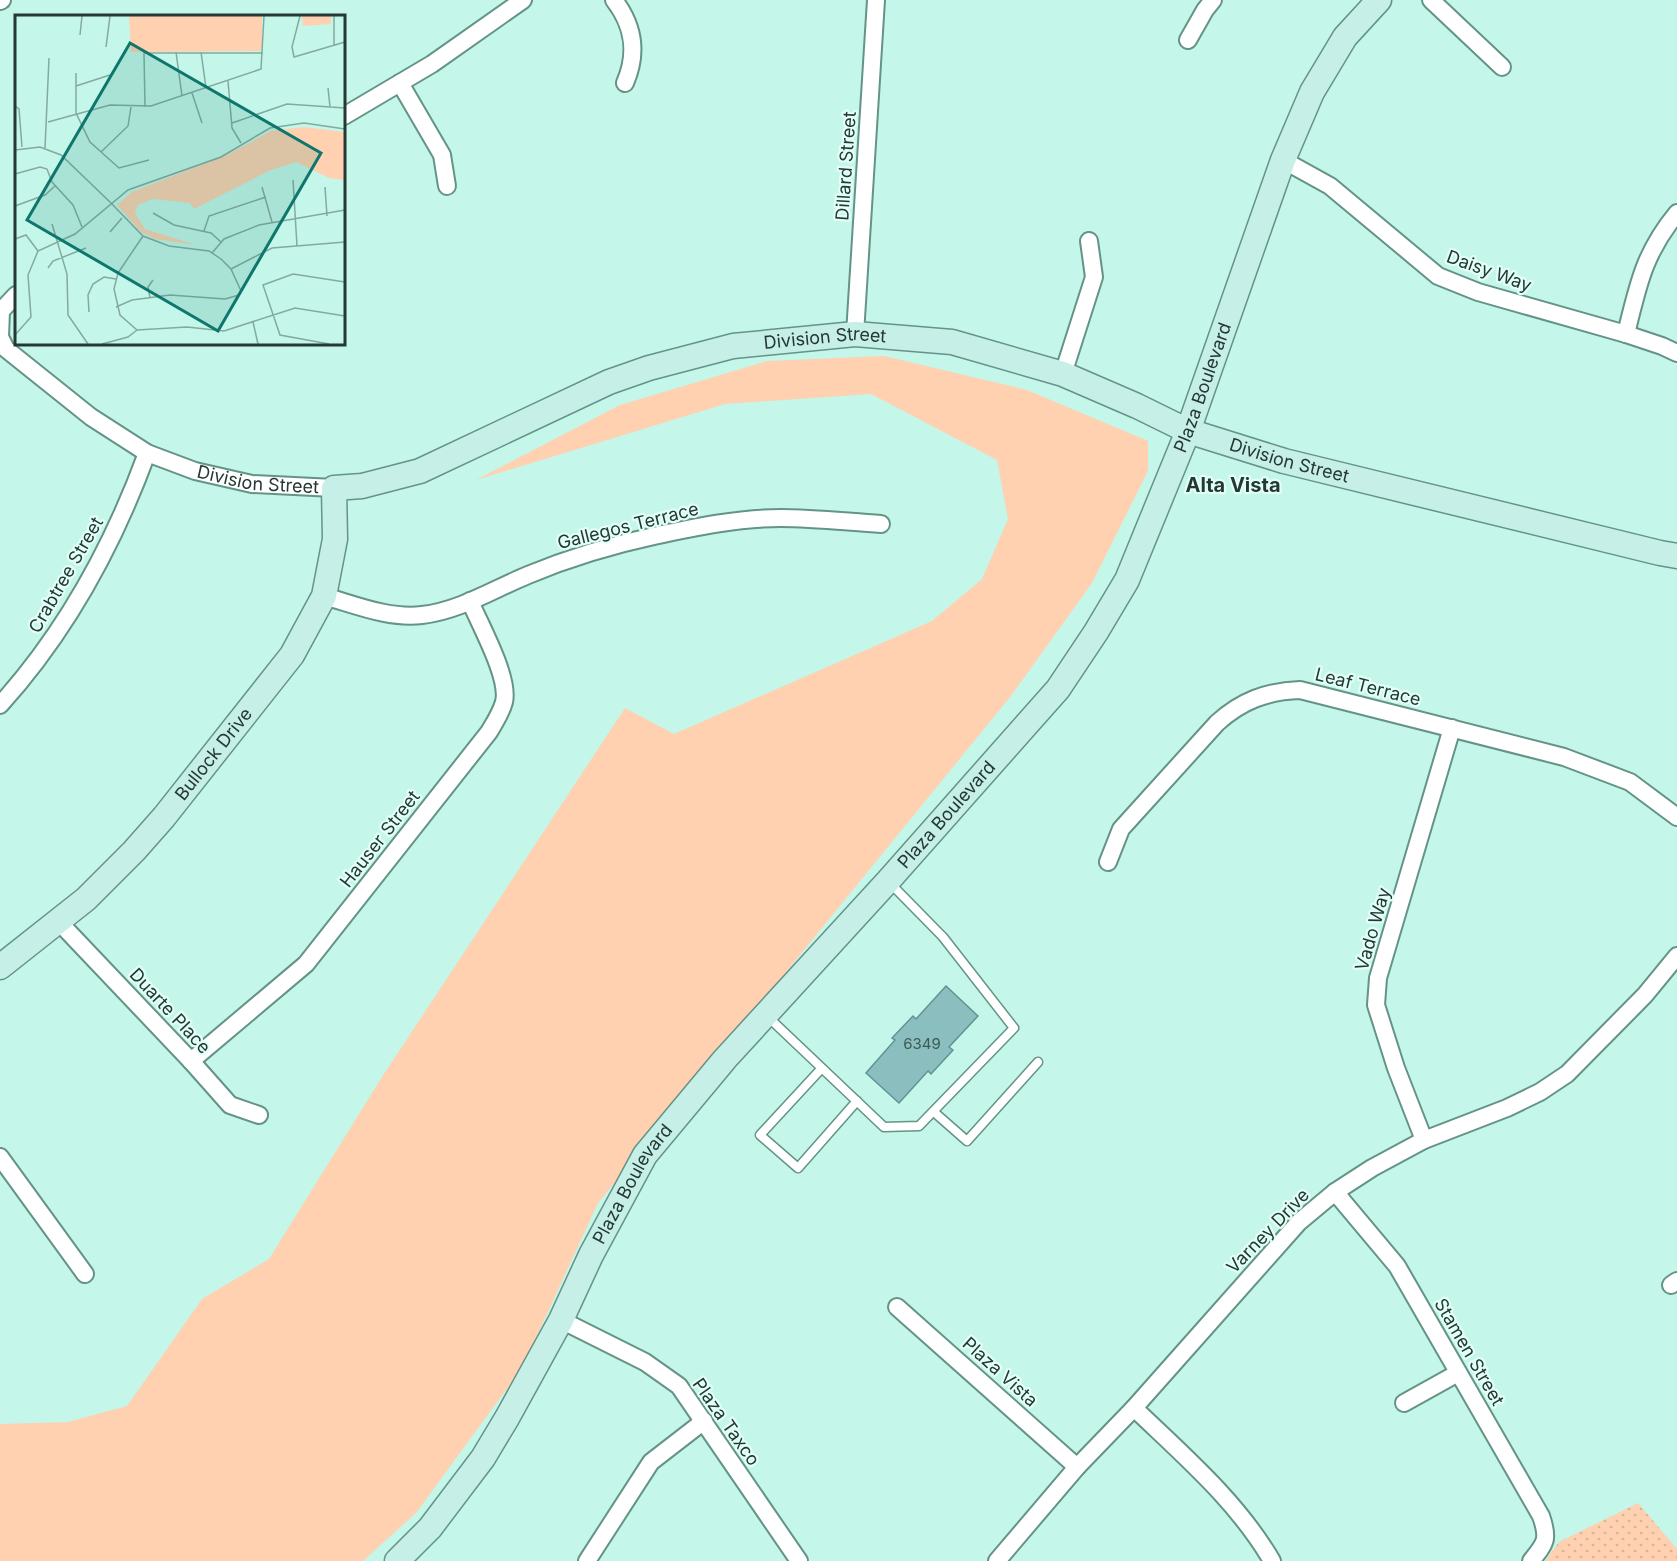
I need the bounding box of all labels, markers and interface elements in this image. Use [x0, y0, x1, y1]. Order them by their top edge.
inset map [15, 15, 345, 345]
street label: Dillard Street [831, 110, 860, 221]
street label: Daisy Way [1444, 245, 1535, 296]
street label: Plaza Boulevard [1169, 320, 1235, 455]
street label: Division Street [763, 323, 887, 353]
street label: Division Street [1227, 434, 1351, 487]
street label: Division Street [195, 461, 320, 497]
district label: Alta Vista [1186, 473, 1281, 497]
street label: Gallegos Terrace [555, 498, 701, 553]
street label: Crabtree Street [24, 513, 107, 636]
street label: Leaf Terrace [1313, 663, 1423, 710]
street label: Bullock Drive [170, 703, 256, 804]
street label: Plaza Boulevard [893, 756, 999, 873]
street label: Hauser Street [335, 786, 424, 891]
street label: Vado Way [1351, 885, 1394, 973]
street label: Duarte Place [126, 964, 215, 1058]
house number: 6349 [903, 1034, 941, 1053]
street label: Plaza Boulevard [588, 1120, 676, 1247]
street label: Varney Drive [1222, 1184, 1313, 1277]
street label: Stamen Street [1430, 1294, 1509, 1409]
street label: Plaza Vista [959, 1333, 1042, 1411]
street label: Plaza Taxco [689, 1374, 764, 1470]

